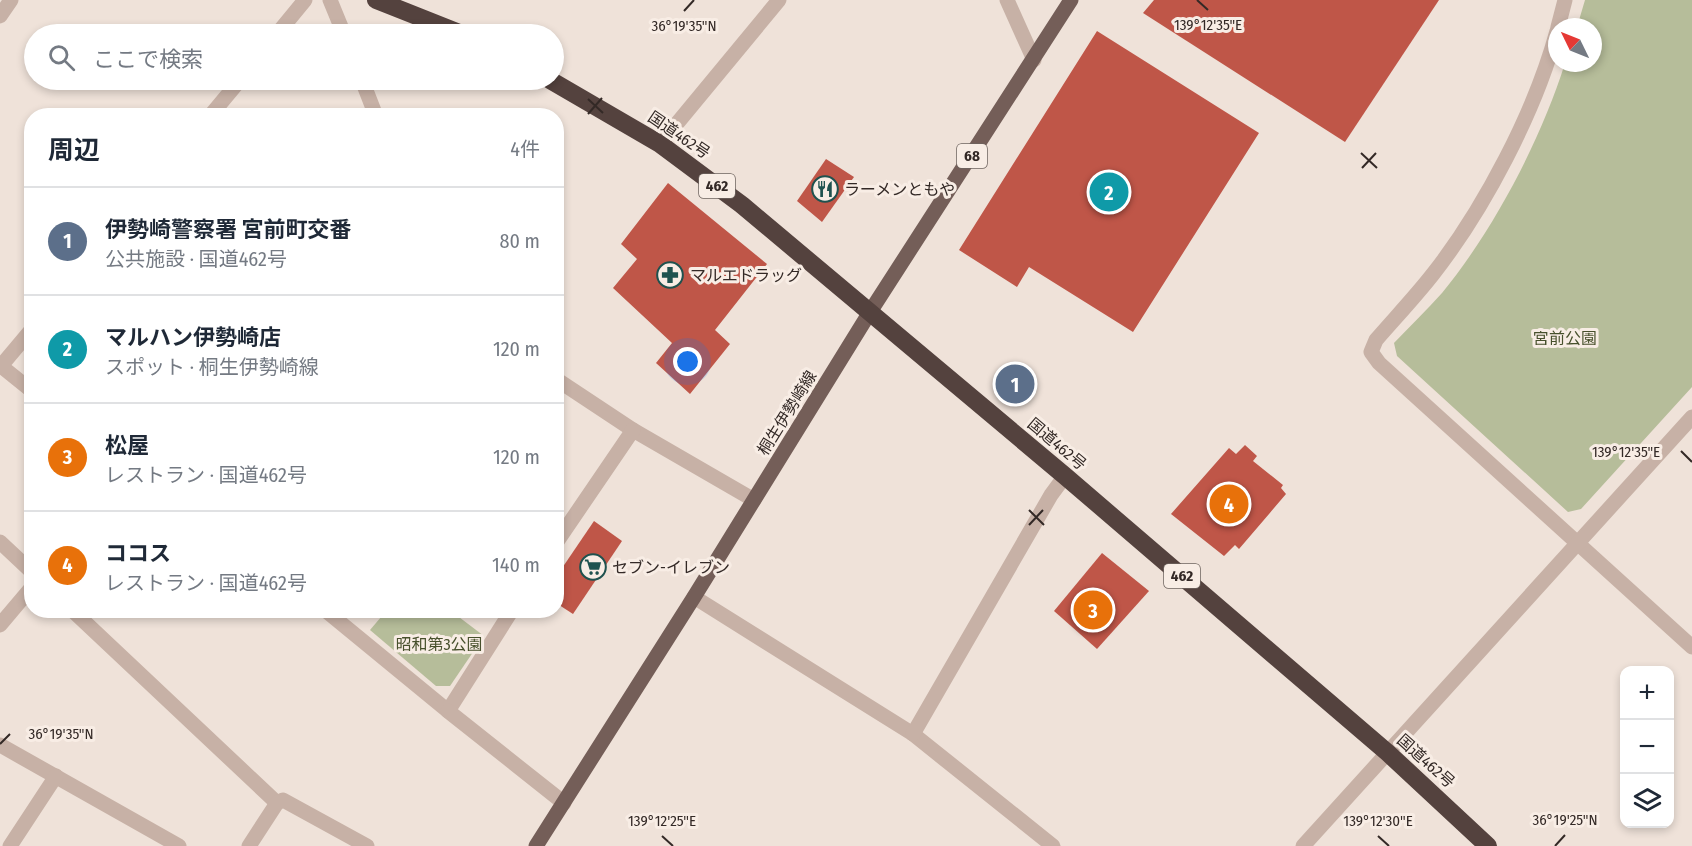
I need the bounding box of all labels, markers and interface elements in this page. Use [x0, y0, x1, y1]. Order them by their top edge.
text: 139°12'35"E [1174, 16, 1242, 34]
text: 36°19'35"N [651, 17, 717, 35]
north arrow [1548, 18, 1602, 72]
search box [24, 24, 564, 90]
icon: search [45, 41, 78, 74]
text: ここで検索 [93, 46, 203, 73]
street label: 国道462号 [644, 107, 714, 163]
text: 周辺 [48, 135, 100, 166]
text: 4件 [510, 137, 540, 161]
road number: 68 [957, 144, 987, 168]
pin: 2 [1090, 170, 1128, 214]
road number: 462 [699, 174, 735, 198]
restaurant icon: ラーメンともや [810, 174, 840, 204]
place label: ラーメンともや [844, 180, 955, 199]
text: 伊勢崎警察署 宮前町交番 [105, 216, 352, 243]
text: 1 [63, 229, 72, 253]
text: 80 m [500, 229, 540, 253]
text: 公共施設 · 国道462号 [105, 247, 287, 271]
pharmacy icon: マルエドラッグ [655, 260, 685, 290]
place label: マルエドラッグ [690, 266, 802, 285]
text: マルハン伊勢崎店 [105, 324, 281, 351]
park label: 宮前公園 [1533, 329, 1597, 348]
text: 2 [63, 337, 72, 361]
text: 120 m [493, 337, 540, 361]
your location [673, 347, 702, 376]
text: スポット · 桐生伊勢崎線 [105, 355, 319, 379]
pin: 1 [996, 362, 1034, 406]
street label: 桐生伊勢崎線 [754, 367, 820, 459]
street label: 国道462号 [1024, 414, 1090, 474]
text: 松屋 [105, 432, 149, 459]
text: 139°12'35"E [1592, 443, 1660, 461]
text: 3 [63, 445, 72, 469]
text: 120 m [493, 445, 540, 469]
text: レストラン · 国道462号 [105, 463, 307, 487]
pin: 4 [1210, 482, 1248, 526]
text: ココス [105, 540, 171, 567]
supermarket icon: セブン-イレブン [578, 552, 608, 582]
text: 4 [62, 553, 73, 577]
text: 140 m [492, 553, 540, 577]
place label: セブン-イレブン [612, 558, 730, 577]
road number: 462 [1164, 564, 1200, 588]
text: レストラン · 国道462号 [105, 571, 307, 595]
pin: 3 [1074, 588, 1112, 632]
park label: 昭和第3公園 [395, 635, 483, 654]
map controls [1620, 666, 1674, 828]
button: + [1620, 666, 1674, 720]
button: − [1620, 720, 1674, 774]
text: 36°19'35"N [28, 725, 94, 743]
street label: 国道462号 [1393, 730, 1459, 792]
button: layers [1620, 774, 1674, 828]
text: 36°19'25"N [1532, 811, 1598, 829]
text: 139°12'25"E [628, 812, 696, 830]
text: 139°12'30"E [1343, 812, 1413, 830]

